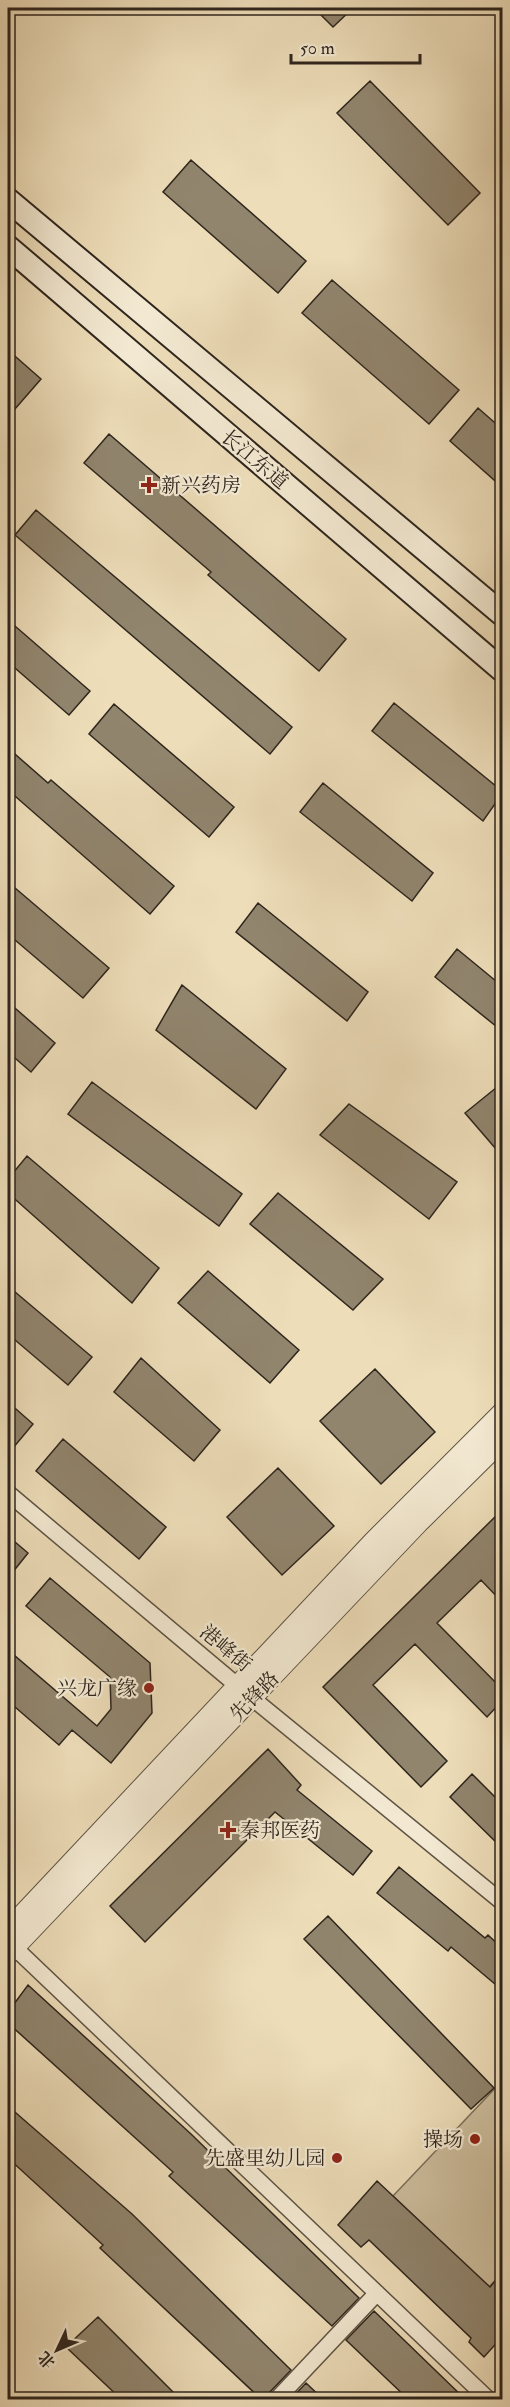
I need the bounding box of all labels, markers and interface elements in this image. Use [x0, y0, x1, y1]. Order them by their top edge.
scale bar [291, 27, 420, 65]
text: 50 m [300, 37, 335, 60]
street label: 长江东道 [216, 424, 293, 495]
place label: 新兴药房 [161, 473, 241, 498]
marker: 新兴药房 [142, 478, 156, 492]
street label: 港峰街 [195, 1620, 257, 1677]
street label: 先锋路 [225, 1666, 284, 1727]
place label: 兴龙广缘 [57, 1676, 137, 1701]
marker: 兴龙广缘 [142, 1681, 156, 1695]
place label: 秦邦医药 [240, 1818, 320, 1843]
marker: 秦邦医药 [221, 1823, 235, 1837]
place label: 操场 [423, 2127, 463, 2152]
marker: 操场 [468, 2132, 482, 2146]
place label: 先盛里幼儿园 [205, 2146, 325, 2171]
marker: 先盛里幼儿园 [330, 2151, 344, 2165]
north arrow [27, 2320, 87, 2380]
text: 北 [34, 2347, 60, 2372]

